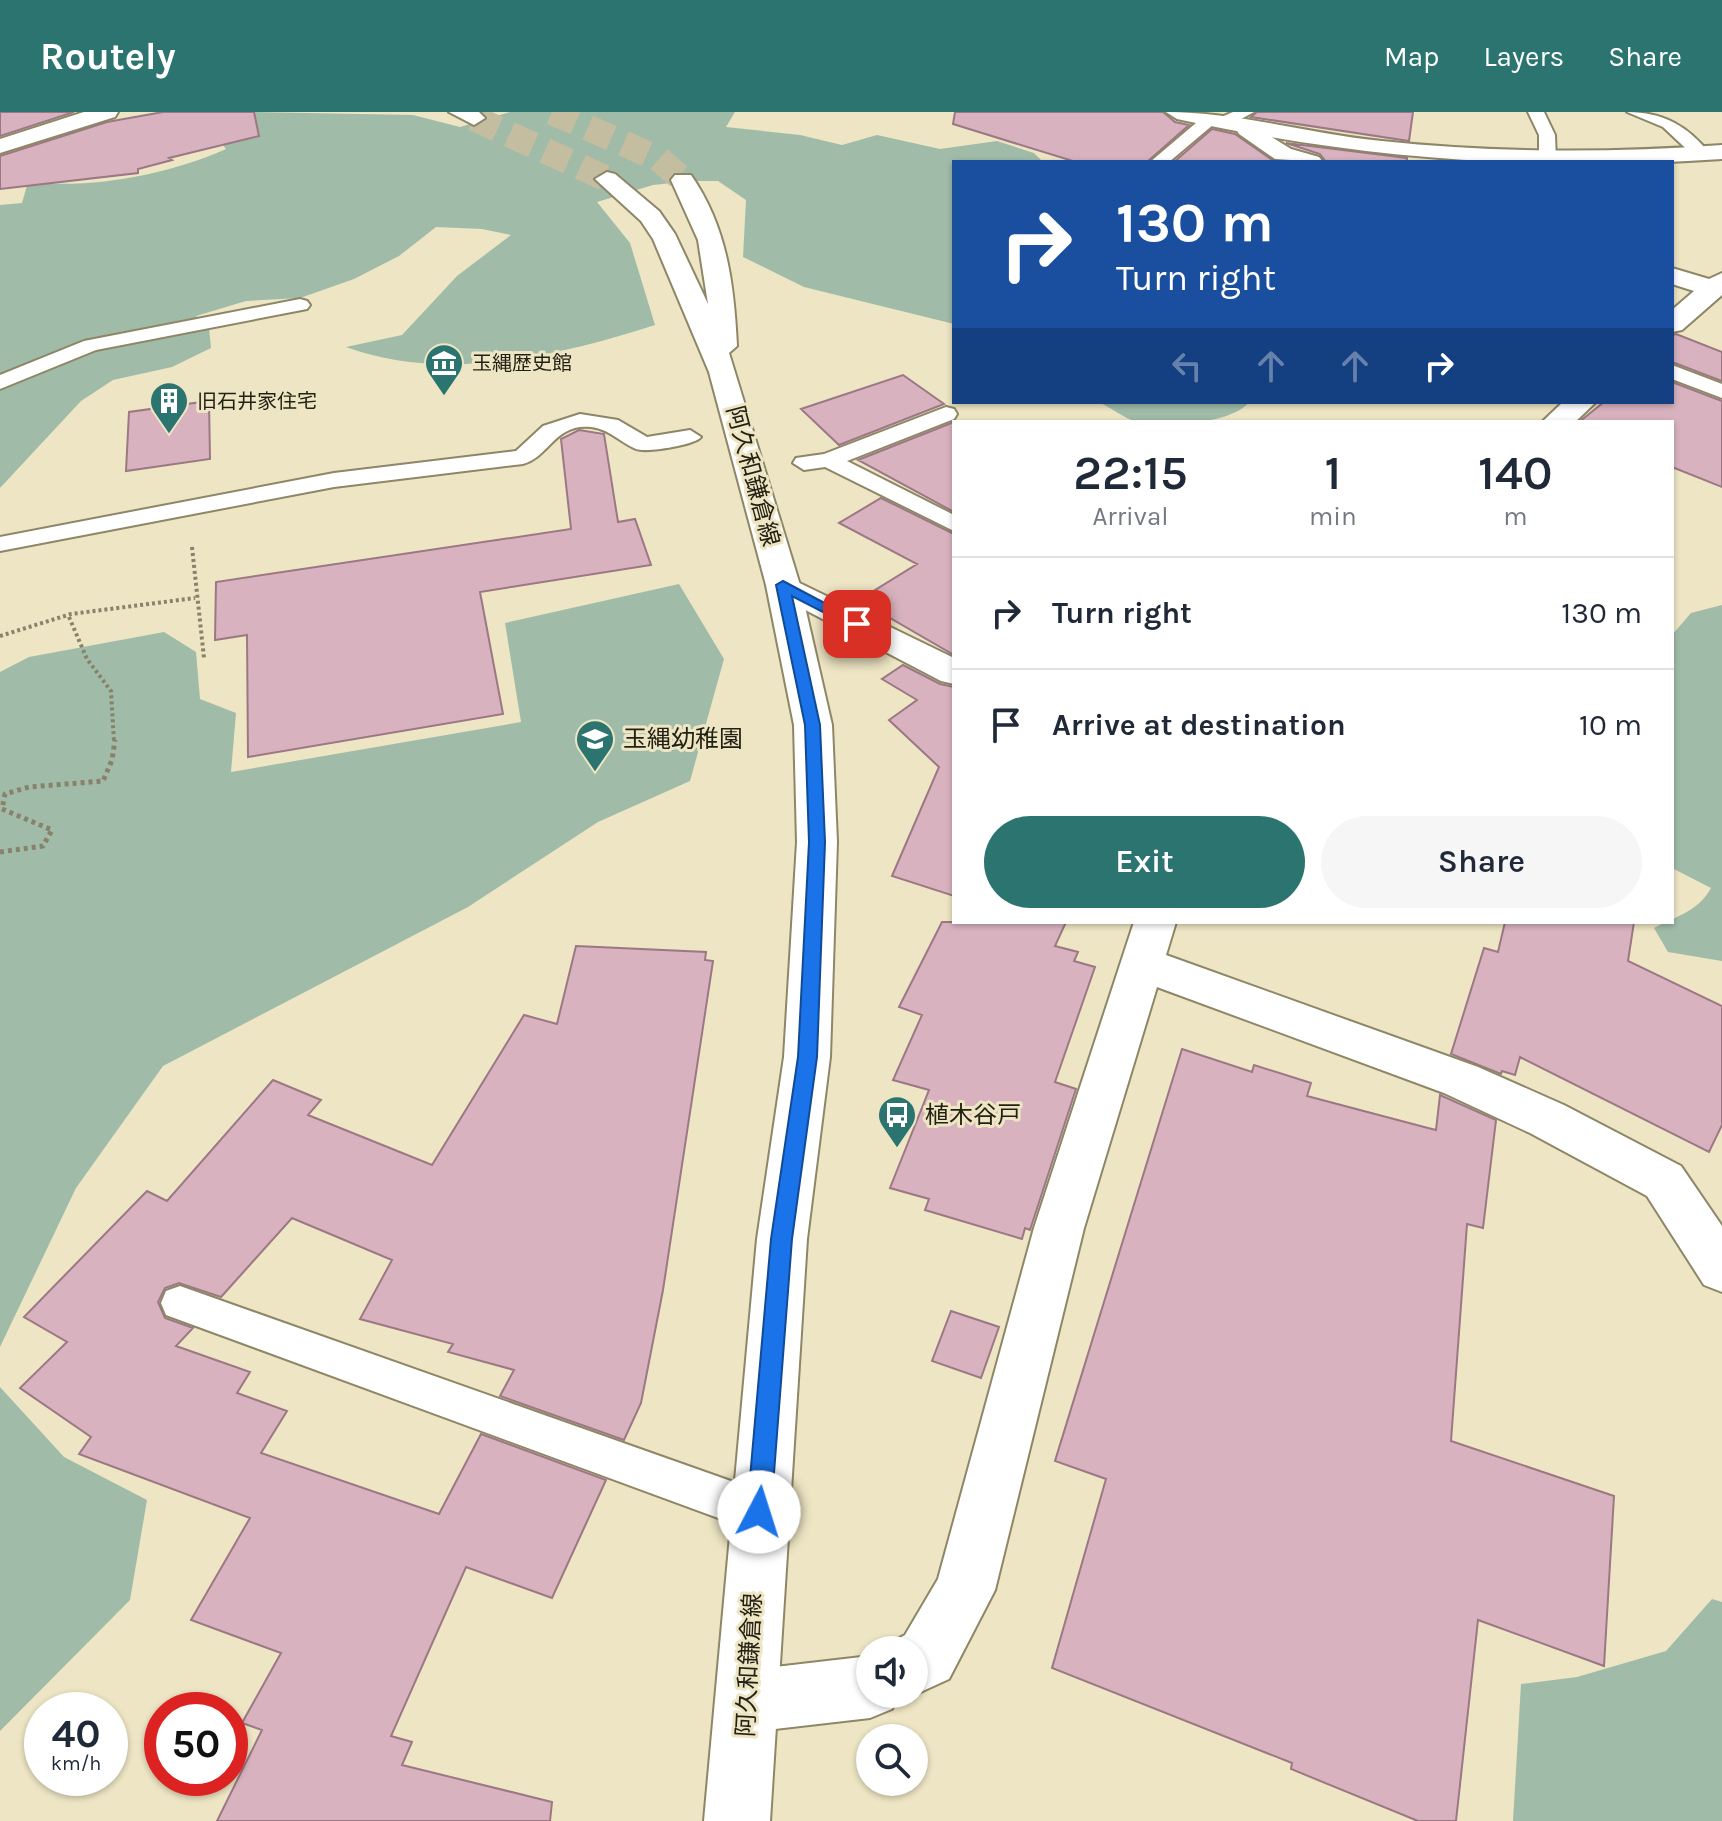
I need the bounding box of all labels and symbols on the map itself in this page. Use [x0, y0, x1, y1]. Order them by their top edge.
museum icon: 玉縄歴史館 [423, 342, 465, 397]
place label: 玉縄歴史館 [472, 352, 572, 375]
building icon: 旧石井家住宅 [148, 380, 190, 435]
place label: 旧石井家住宅 [197, 390, 317, 413]
street label: 阿久和鎌倉線 [721, 403, 785, 549]
pin [823, 590, 891, 658]
school or university icon: 玉縄幼稚園 [574, 718, 616, 773]
place label: 玉縄幼稚園 [623, 725, 743, 753]
bus stop icon: 植木谷戸 [876, 1094, 918, 1149]
place label: 植木谷戸 [925, 1101, 1021, 1129]
position arrow [717, 1470, 801, 1554]
street label: 阿久和鎌倉線 [731, 1592, 767, 1738]
speed limit sign: 50 [144, 1692, 248, 1796]

